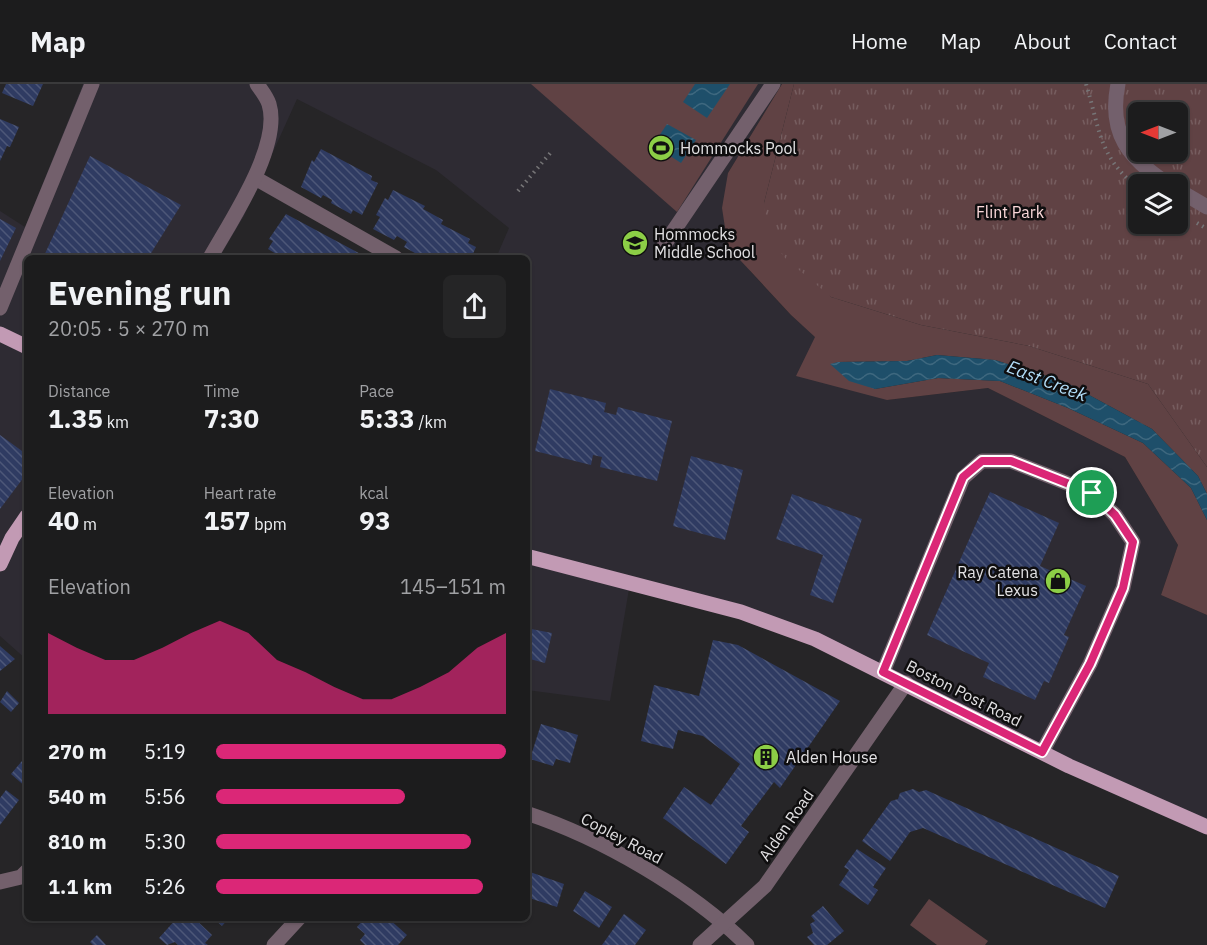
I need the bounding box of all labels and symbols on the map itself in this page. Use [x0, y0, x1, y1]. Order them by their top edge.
north arrow [1128, 102, 1188, 162]
sports icon: Hommocks Pool [646, 133, 676, 163]
place label: Hommocks Pool [680, 138, 797, 158]
park label: Flint Park [976, 202, 1045, 222]
place label: Hommocks Middle School [654, 224, 755, 262]
school or university icon: Hommocks Middle School [620, 228, 650, 258]
water label: East Creek [1004, 355, 1091, 407]
pin [1066, 467, 1117, 518]
place label: Ray Catena Lexus [957, 562, 1038, 600]
shop icon: Ray Catena Lexus [1043, 566, 1073, 596]
street label: Boston Post Road [903, 655, 1025, 731]
building icon: Alden House [751, 742, 781, 772]
place label: Alden House [786, 747, 878, 767]
street label: Alden Road [754, 786, 818, 864]
street label: Copley Road [578, 808, 666, 868]

